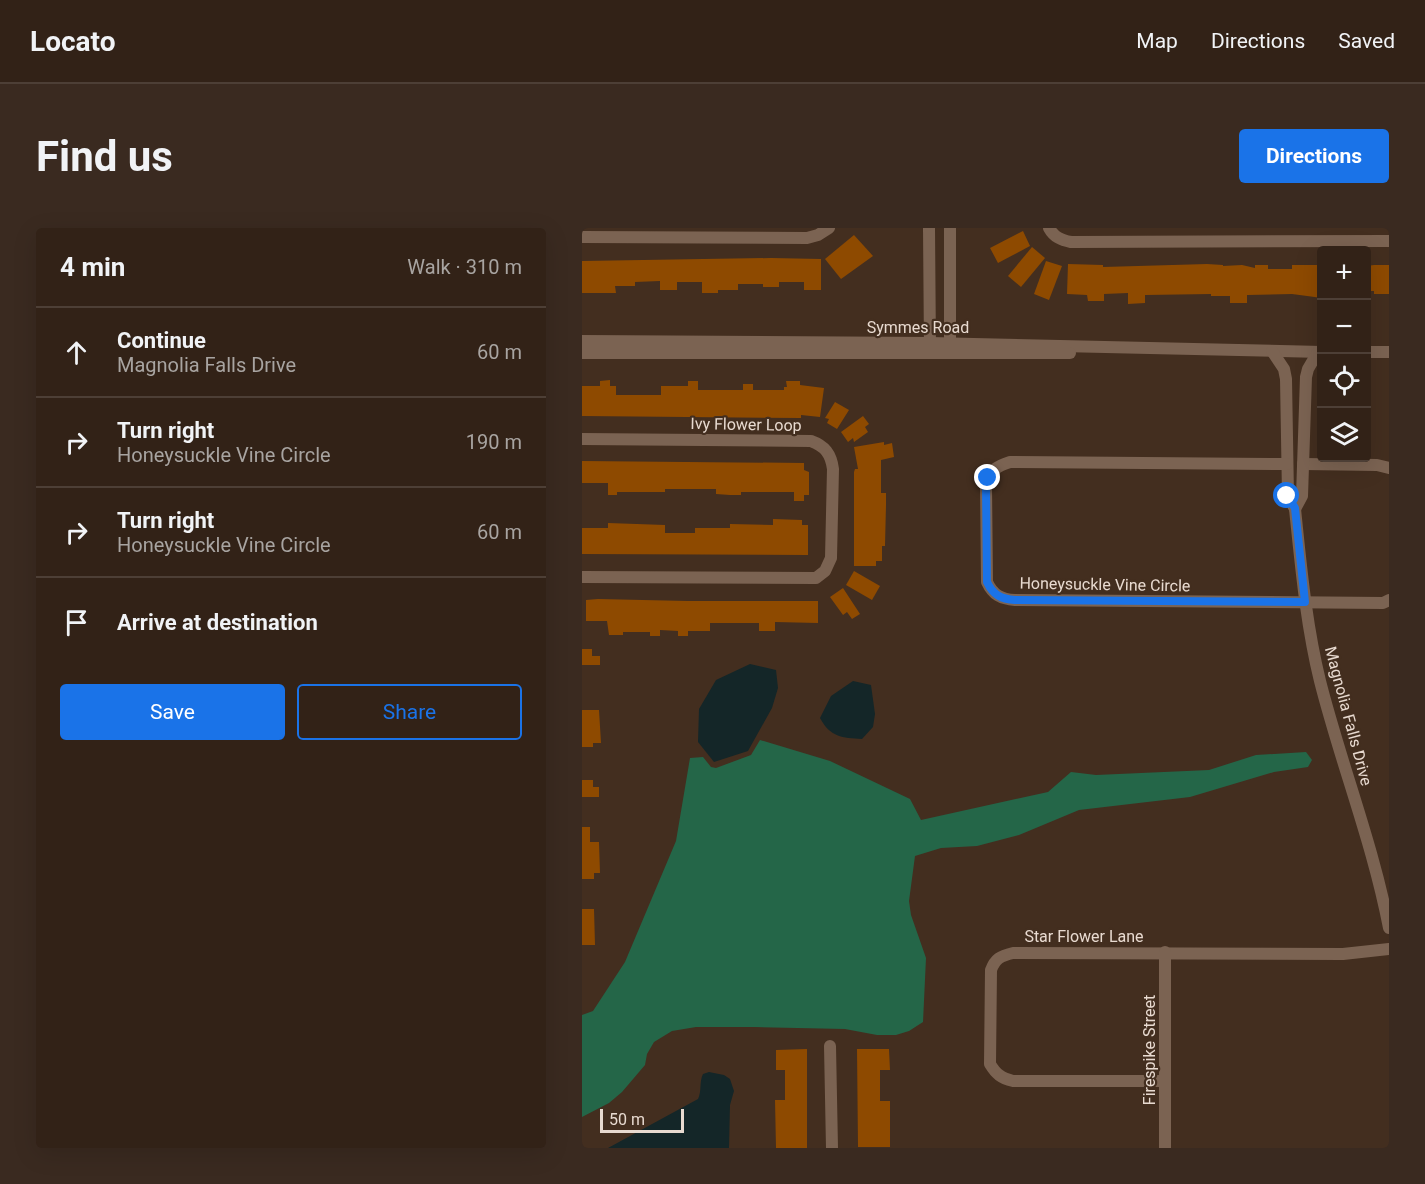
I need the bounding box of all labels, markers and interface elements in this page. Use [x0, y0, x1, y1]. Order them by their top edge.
text: Locato [30, 25, 115, 58]
text: Map [1136, 29, 1178, 53]
text: Directions [1211, 29, 1305, 53]
text: Saved [1338, 29, 1395, 53]
button: Directions [1239, 129, 1389, 183]
text: Find us [36, 132, 173, 181]
map controls [1317, 246, 1371, 462]
button: + [1317, 246, 1371, 300]
text: 4 min [60, 252, 125, 282]
text: Walk · 310 m [407, 255, 522, 279]
button: − [1317, 300, 1371, 354]
street label: Symmes Road [867, 318, 969, 337]
text: Continue [117, 328, 206, 353]
icon: ahead [60, 336, 93, 369]
text: 60 m [477, 340, 522, 364]
text: Magnolia Falls Drive [117, 353, 296, 377]
button: locate [1317, 354, 1371, 408]
button: layers [1317, 408, 1371, 462]
street label: Ivy Flower Loop [690, 414, 802, 435]
text: Turn right [117, 418, 214, 443]
icon: right [60, 426, 93, 459]
text: 190 m [466, 430, 522, 454]
text: Honeysuckle Vine Circle [117, 443, 331, 467]
route end [974, 464, 1000, 490]
route start [1273, 482, 1299, 508]
text: Turn right [117, 508, 214, 533]
icon: right [60, 516, 93, 549]
text: 60 m [477, 520, 522, 544]
text: Honeysuckle Vine Circle [117, 533, 331, 557]
street label: Honeysuckle Vine Circle [1019, 574, 1191, 595]
icon: arrive [60, 606, 93, 639]
text: Arrive at destination [117, 610, 318, 635]
street label: Magnolia Falls Drive [1321, 644, 1376, 788]
button: Save [60, 684, 285, 740]
button: Share [297, 684, 522, 740]
street label: Star Flower Lane [1024, 927, 1144, 946]
street label: Firespike Street [1140, 995, 1159, 1105]
scale bar [600, 1106, 684, 1134]
text: 50 m [609, 1110, 645, 1129]

